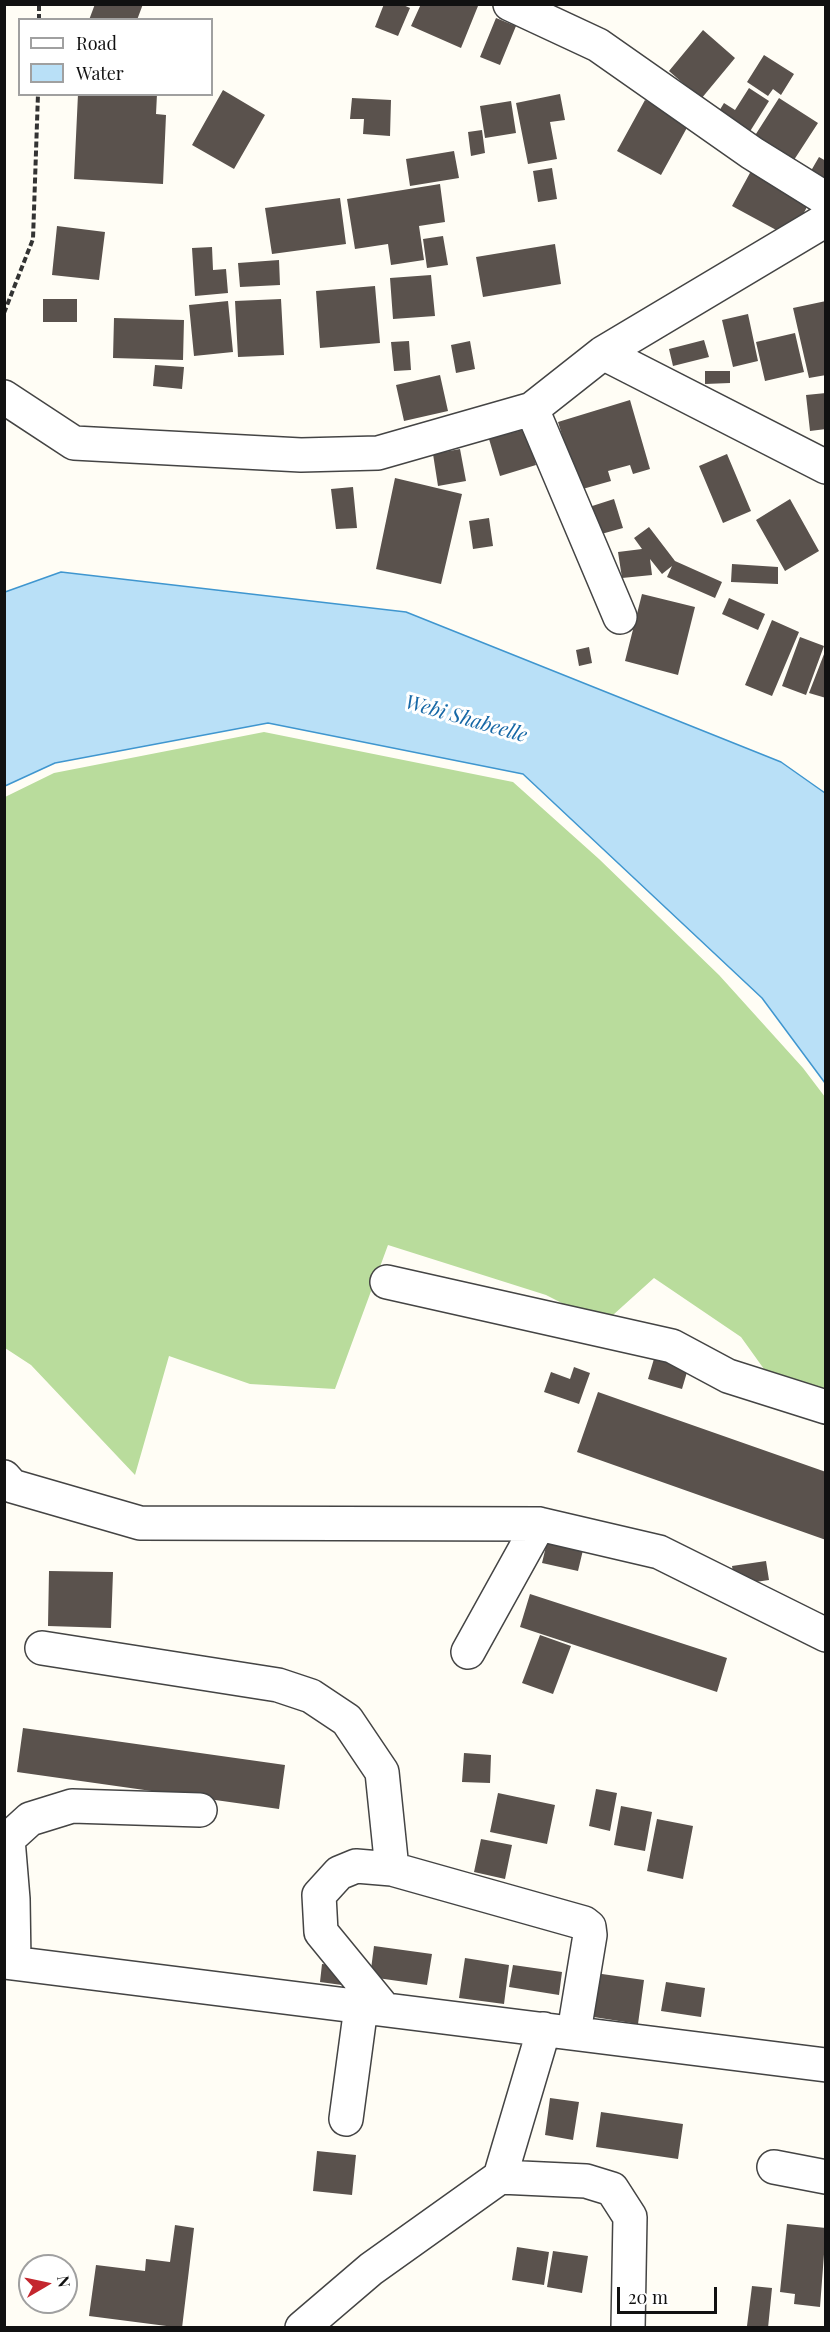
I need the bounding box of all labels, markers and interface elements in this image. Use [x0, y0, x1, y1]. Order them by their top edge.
legend [18, 18, 213, 96]
text: Road [76, 31, 117, 55]
text: Water [76, 61, 124, 85]
water label: Webi Shabeelle [402, 690, 530, 748]
north arrow [18, 2254, 78, 2314]
text: N [53, 2274, 76, 2289]
scale bar [620, 2275, 720, 2313]
text: 20 m [628, 2285, 668, 2309]

